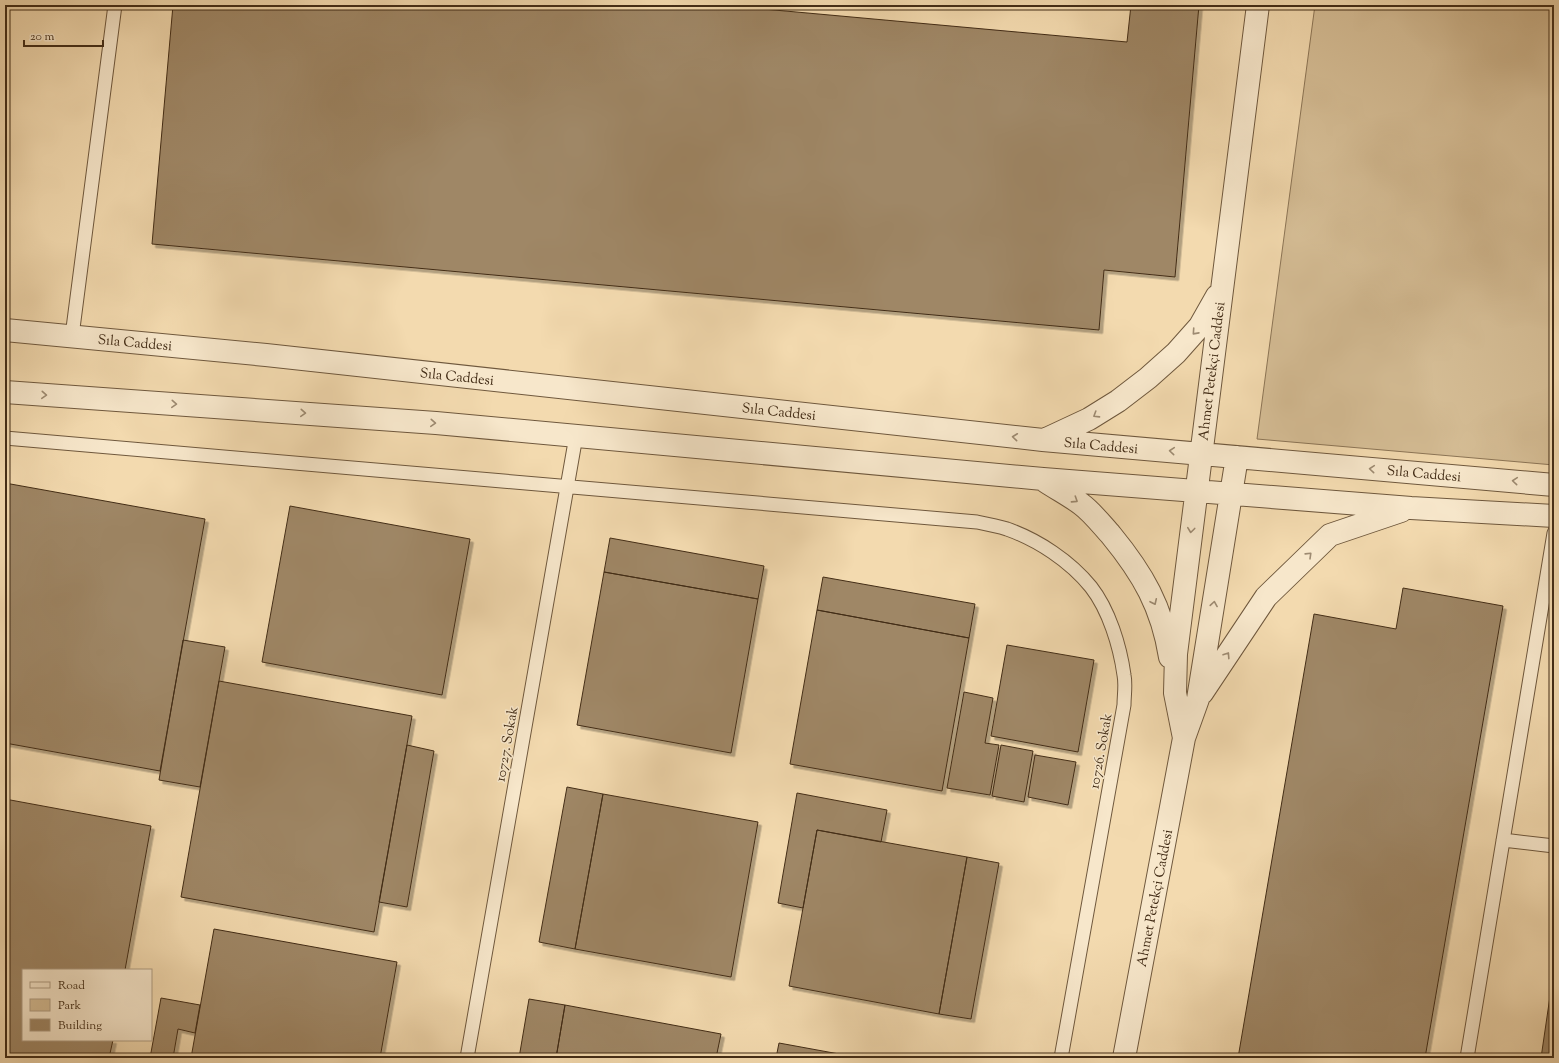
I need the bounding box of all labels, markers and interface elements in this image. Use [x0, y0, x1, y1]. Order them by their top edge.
scale bar [24, 22, 103, 48]
text: 20 m [30, 28, 55, 46]
street label: Ahmet Petekçi Caddesi [1195, 301, 1231, 442]
one-way arrow [1193, 327, 1200, 335]
street label: Sıla Caddesi [97, 331, 173, 357]
street label: Sıla Caddesi [419, 364, 495, 392]
one-way arrow [41, 390, 47, 399]
street label: Sıla Caddesi [741, 399, 817, 427]
one-way arrow [171, 400, 177, 409]
one-way arrow [300, 409, 306, 418]
one-way arrow [1093, 410, 1100, 417]
one-way arrow [430, 418, 436, 427]
one-way arrow [1012, 433, 1018, 442]
street label: Sıla Caddesi [1063, 434, 1139, 460]
one-way arrow [1169, 447, 1175, 456]
street label: Sıla Caddesi [1386, 462, 1462, 488]
one-way arrow [1369, 464, 1375, 473]
one-way arrow [1512, 477, 1518, 486]
one-way arrow [1071, 495, 1078, 502]
one-way arrow [1187, 527, 1196, 533]
one-way arrow [1304, 552, 1312, 560]
one-way arrow [1150, 598, 1158, 605]
one-way arrow [1209, 601, 1217, 607]
one-way arrow [1222, 652, 1230, 659]
street label: 10727. Sokak [492, 705, 524, 783]
street label: 10726. Sokak [1085, 712, 1119, 791]
street label: Ahmet Petekçi Caddesi [1133, 828, 1179, 969]
legend [22, 969, 152, 1041]
text: Road [58, 977, 85, 995]
text: Park [58, 997, 81, 1015]
text: Building [58, 1017, 102, 1035]

